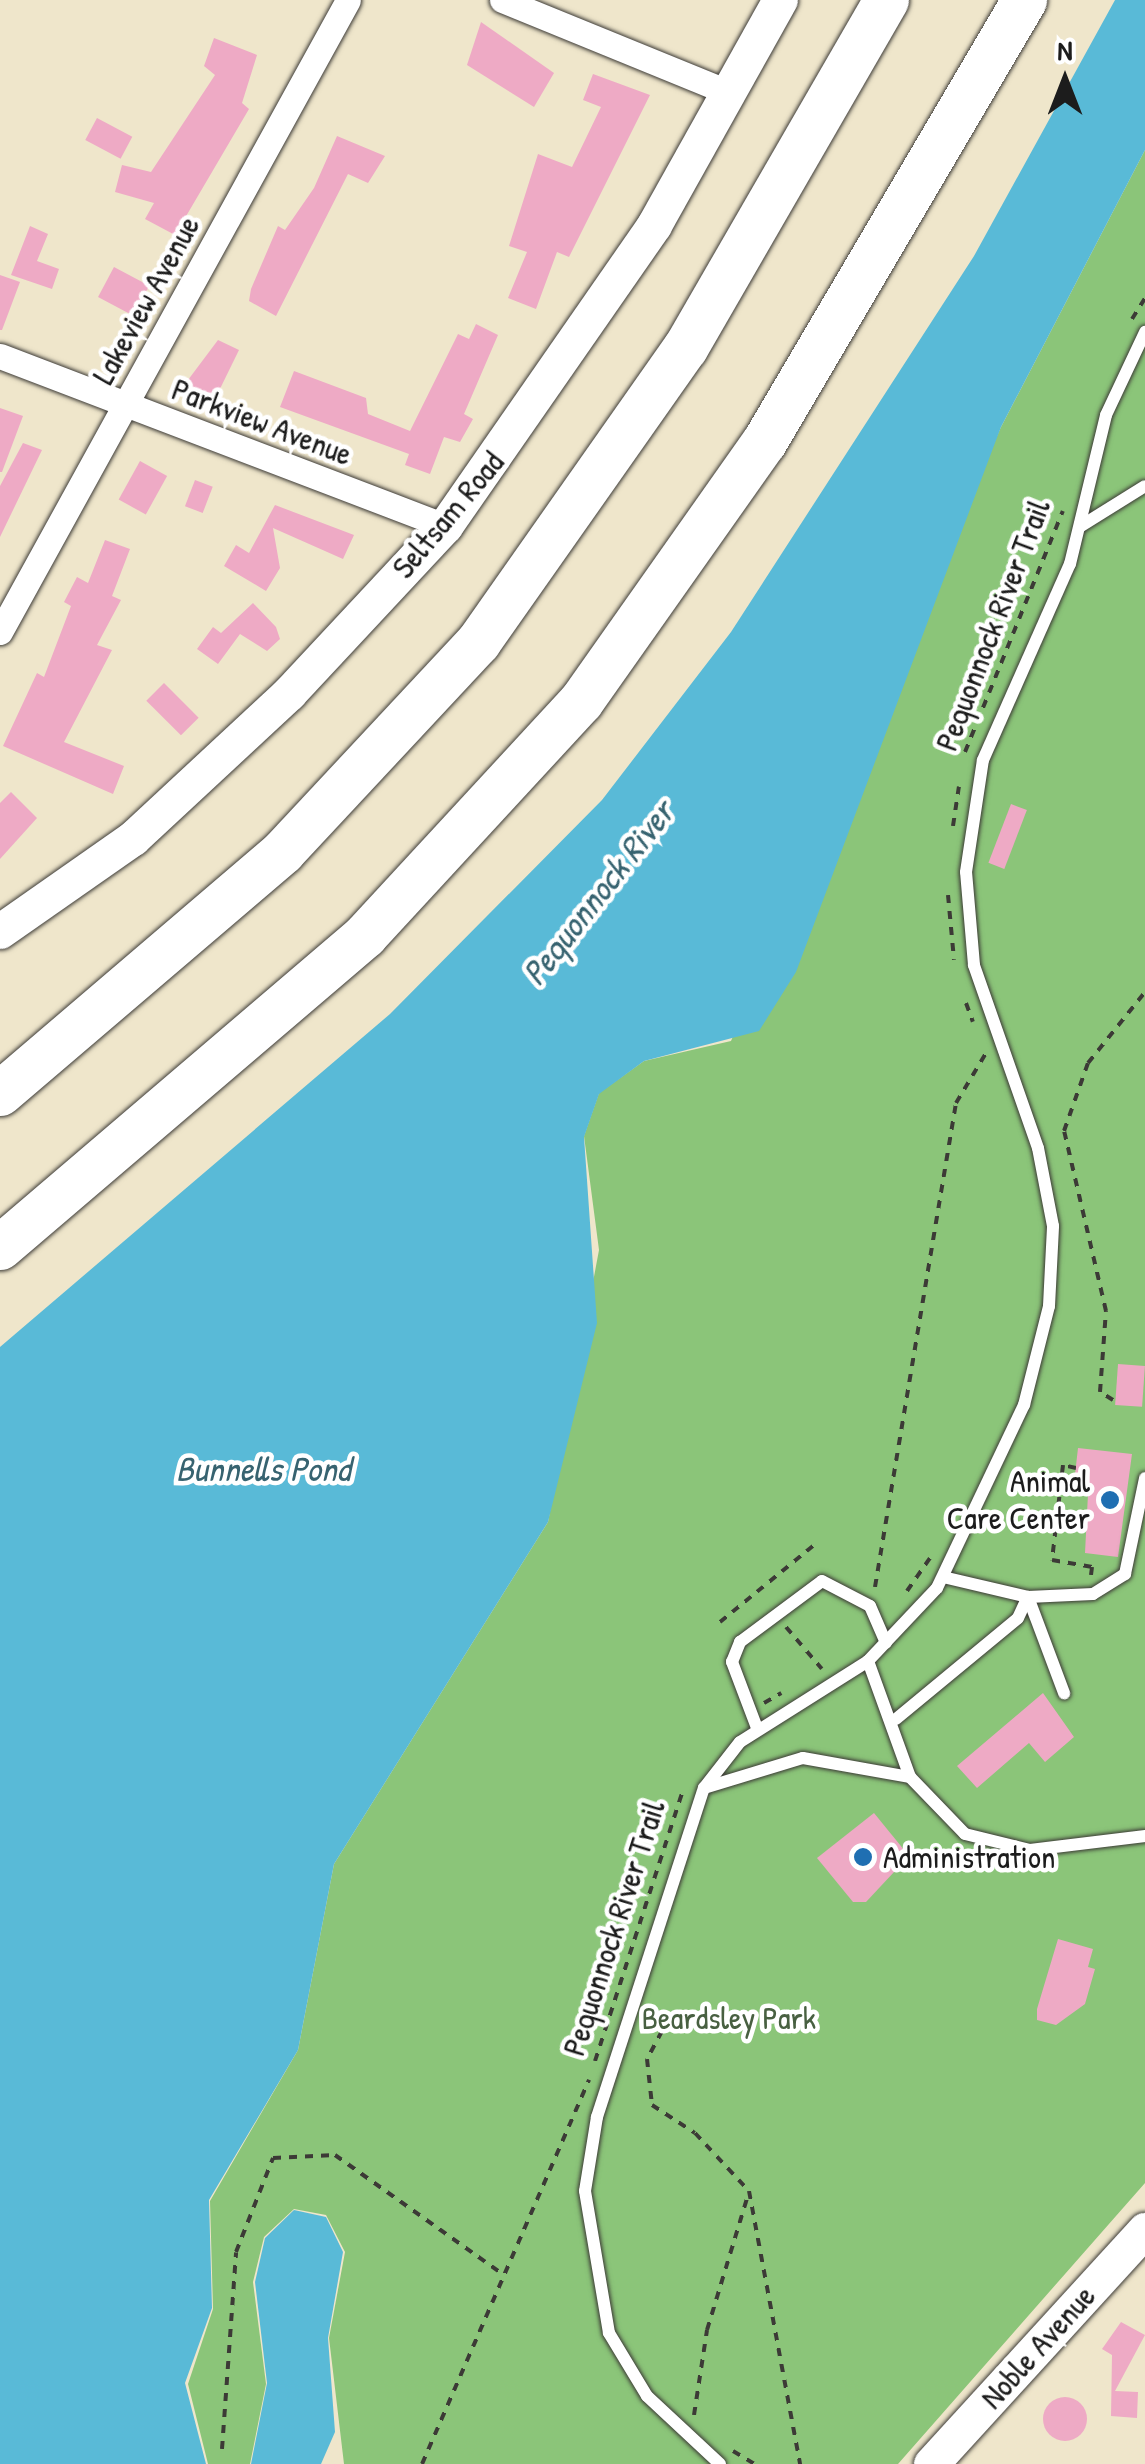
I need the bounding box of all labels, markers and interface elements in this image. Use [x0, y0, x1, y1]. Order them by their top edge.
north arrow [1015, 30, 1115, 130]
text: N [1058, 31, 1072, 69]
street label: Lakeview Avenue [84, 209, 208, 391]
street label: Parkview Avenue [167, 370, 357, 474]
street label: Seltsam Road [384, 444, 512, 586]
street label: Pequonnock River Trail [927, 494, 1059, 756]
water label: Pequonnock River [513, 793, 683, 993]
water label: Bunnells Pond [176, 1448, 350, 1490]
place label: Animal Care Center [947, 1463, 1090, 1538]
marker: Animal Care Center [1099, 1489, 1121, 1511]
street label: Pequonnock River Trail [555, 1796, 673, 2060]
place label: Administration [883, 1838, 1055, 1876]
marker: Administration [852, 1846, 874, 1868]
park label: Beardsley Park [642, 1999, 816, 2037]
street label: Noble Avenue [973, 2277, 1103, 2417]

